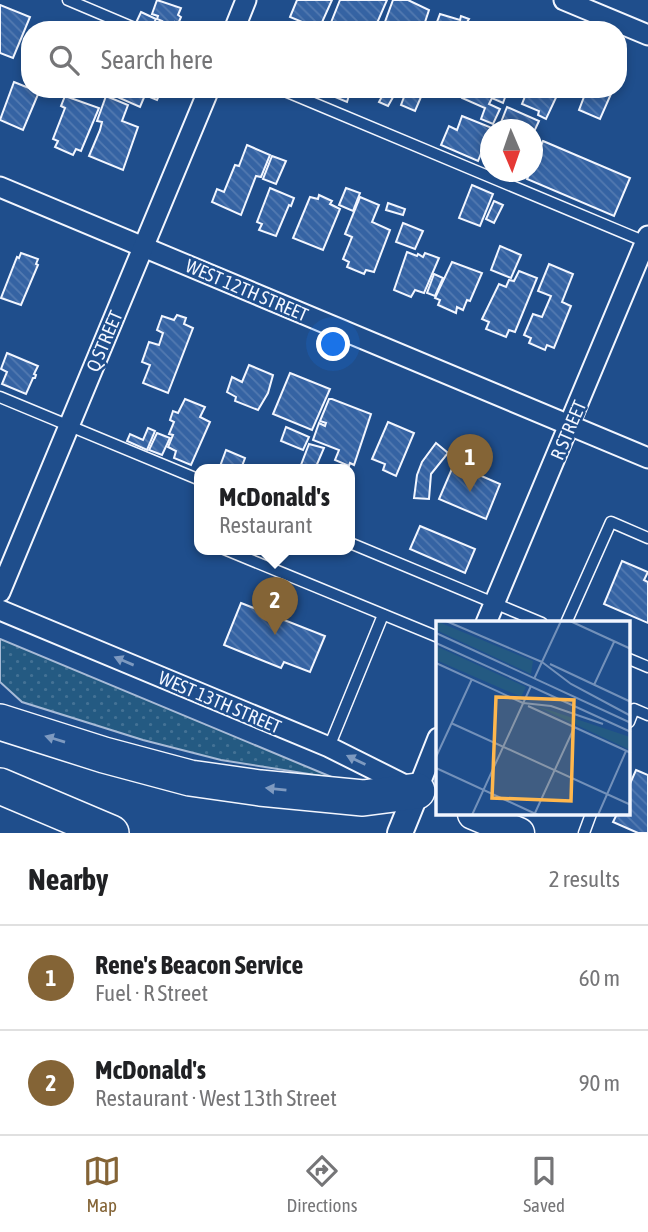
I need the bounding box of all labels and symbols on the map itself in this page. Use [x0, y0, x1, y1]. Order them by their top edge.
north arrow [480, 119, 543, 182]
street label: WEST 12TH STREET [182, 254, 312, 326]
street label: Q STREET [81, 307, 127, 375]
your location [316, 327, 350, 361]
street label: R STREET [546, 396, 591, 463]
pin: 1 [447, 434, 493, 492]
pin: 2 [252, 577, 298, 635]
inset map [436, 621, 630, 816]
one-way arrow [113, 656, 134, 667]
street label: WEST 13TH STREET [155, 666, 285, 738]
one-way arrow [44, 734, 65, 744]
one-way arrow [346, 755, 366, 766]
one-way arrow [265, 784, 287, 795]

